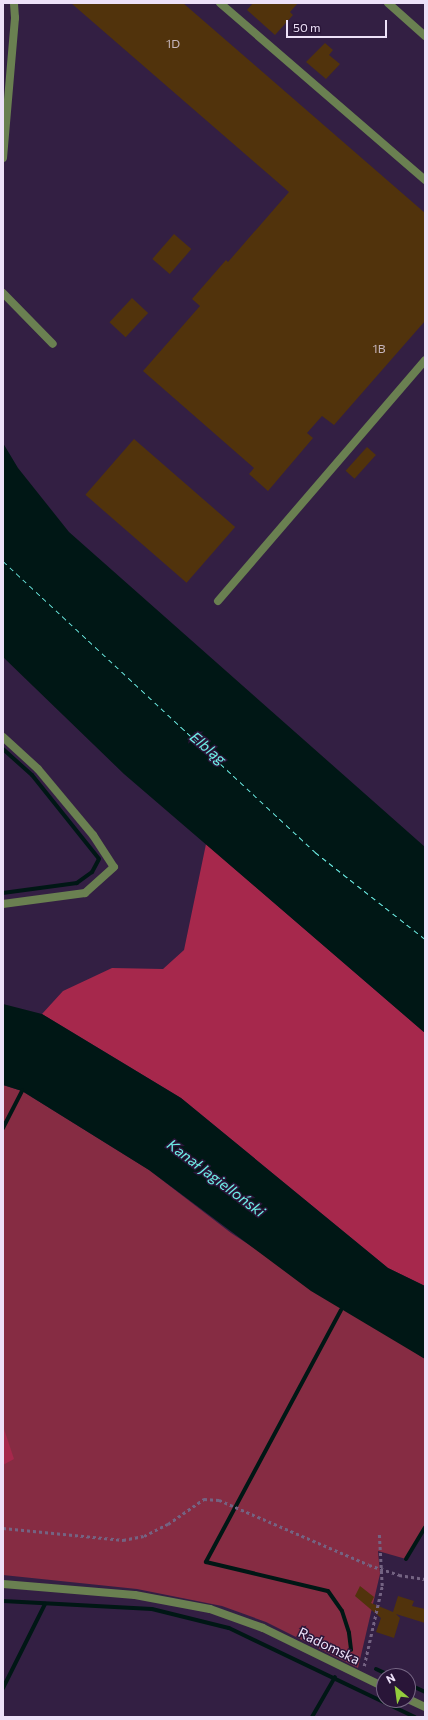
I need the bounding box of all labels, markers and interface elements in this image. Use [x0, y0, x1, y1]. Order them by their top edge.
scale bar [288, 12, 389, 38]
text: 50 m [293, 20, 321, 34]
house number: 1D [166, 37, 180, 51]
house number: 1B [373, 342, 385, 356]
water label: Elbląg [186, 728, 230, 768]
water label: Kanał Jagielloński [164, 1135, 268, 1221]
street label: Radomska [295, 1624, 363, 1668]
north arrow [376, 1668, 416, 1708]
text: N [384, 1670, 397, 1686]

